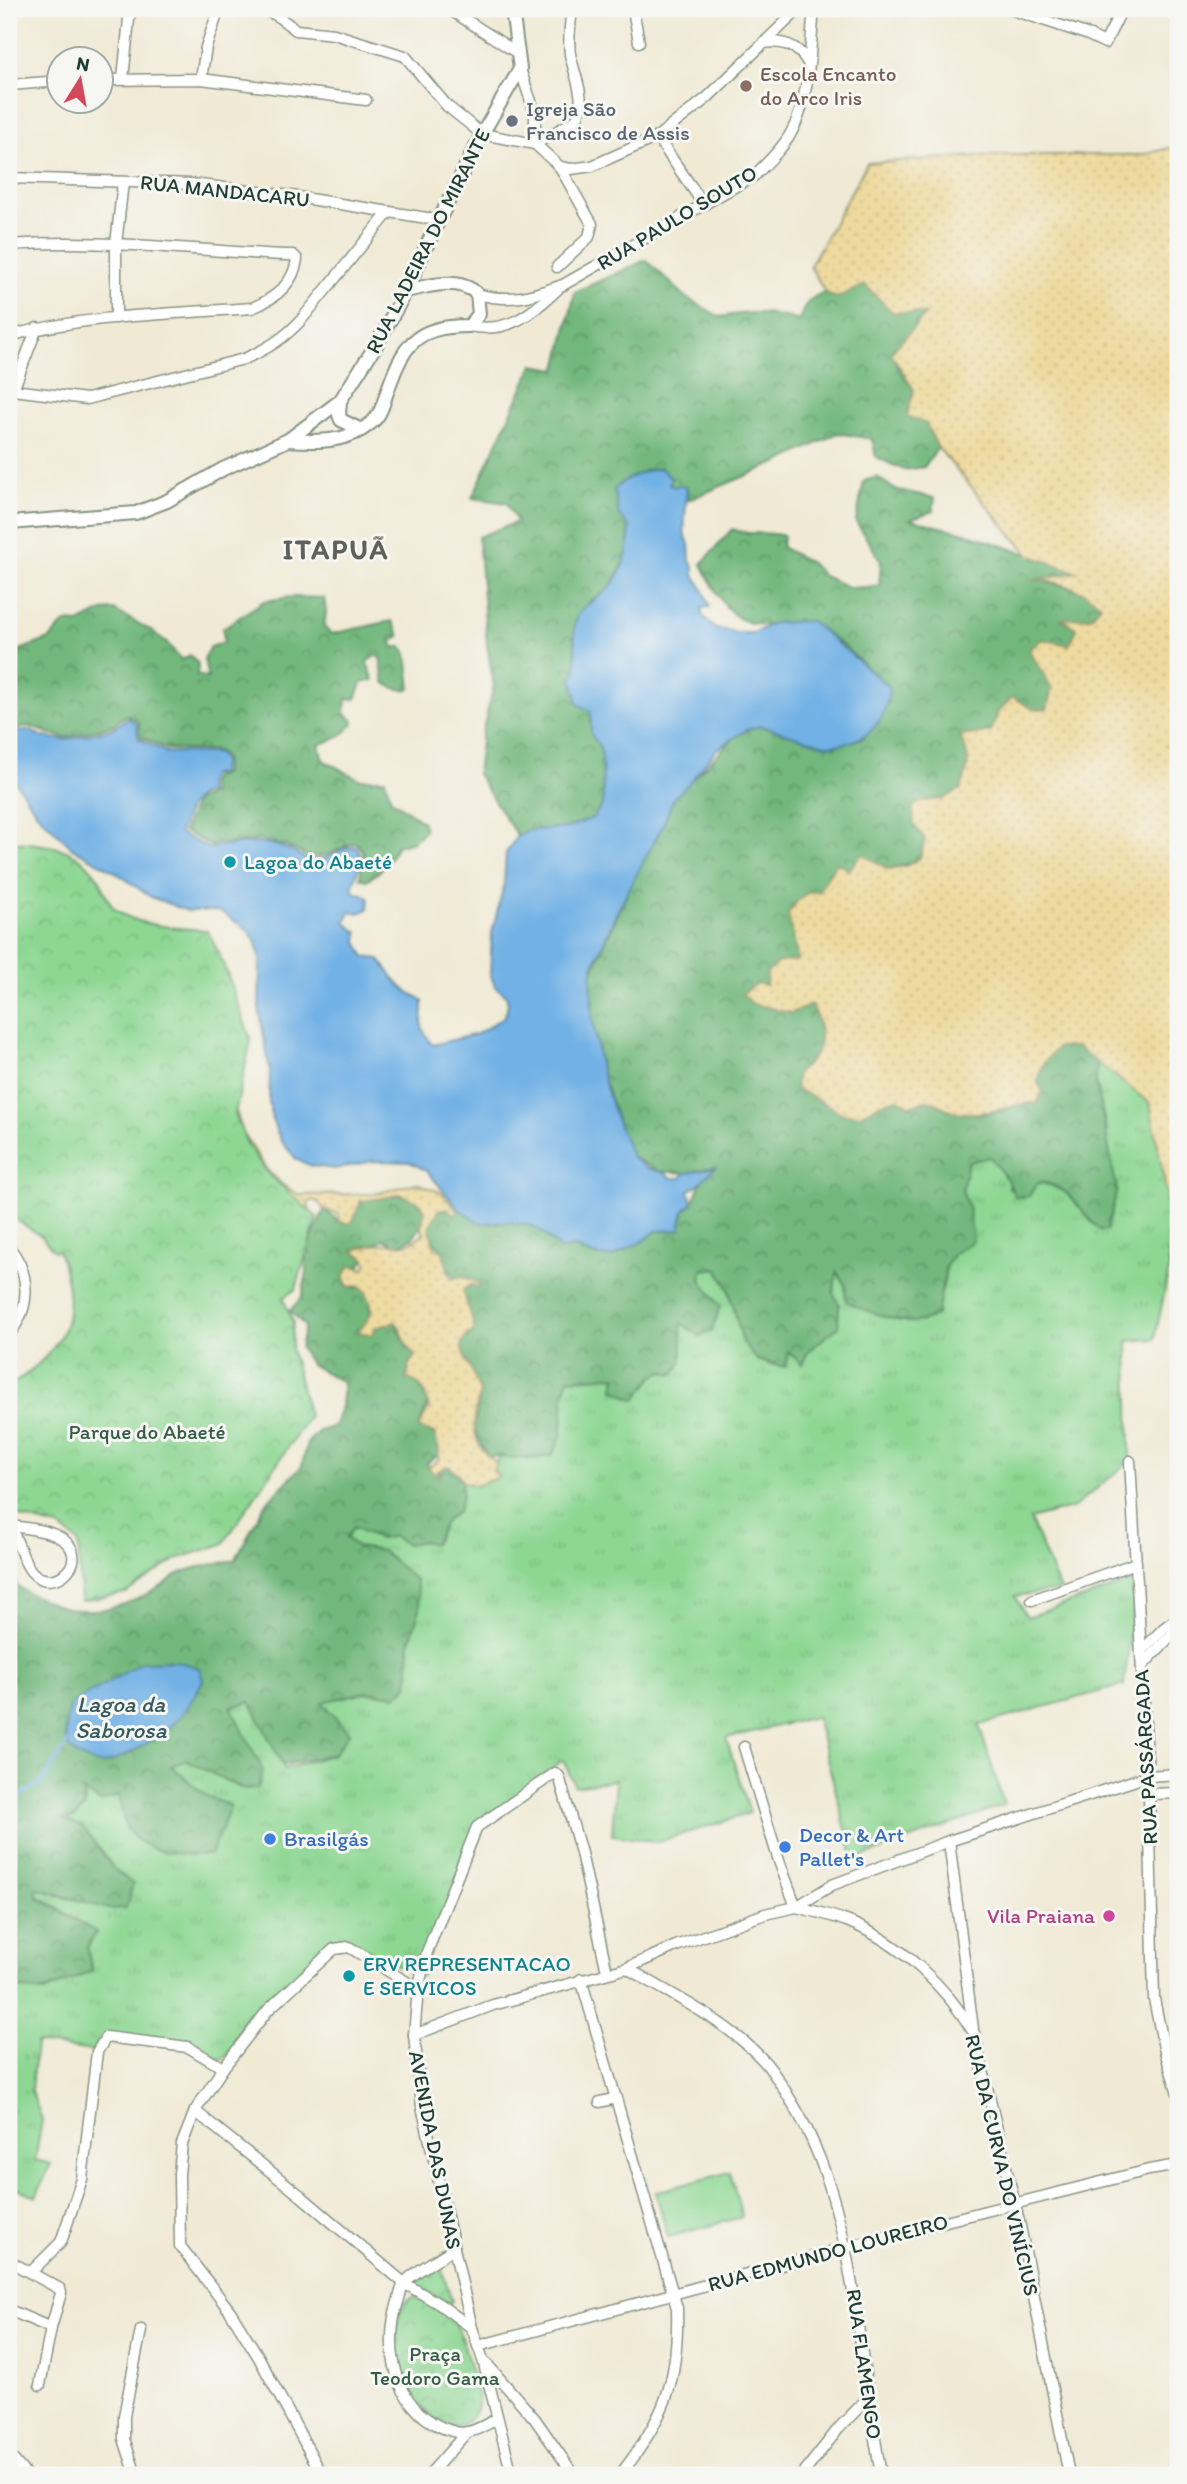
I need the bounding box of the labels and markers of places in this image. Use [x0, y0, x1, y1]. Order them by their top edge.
place label: Escola Encanto do Arco Iris [760, 61, 897, 110]
marker: Escola Encanto do Arco Iris [738, 78, 754, 94]
place label: Igreja São Francisco de Assis [526, 96, 690, 145]
marker: Igreja São Francisco de Assis [504, 113, 520, 129]
place label: Lagoa do Abaeté [244, 849, 392, 874]
marker: Lagoa do Abaeté [222, 854, 238, 870]
place label: Decor & Art Pallet's [799, 1822, 904, 1871]
place label: Brasilgás [284, 1826, 369, 1851]
marker: Brasilgás [262, 1831, 278, 1847]
marker: Decor & Art Pallet's [777, 1839, 793, 1855]
place label: Vila Praiana [987, 1903, 1095, 1928]
marker: Vila Praiana [1101, 1908, 1117, 1924]
place label: ERV REPRESENTACAO E SERVICOS [363, 1951, 571, 2000]
marker: ERV REPRESENTACAO E SERVICOS [341, 1968, 357, 1984]

